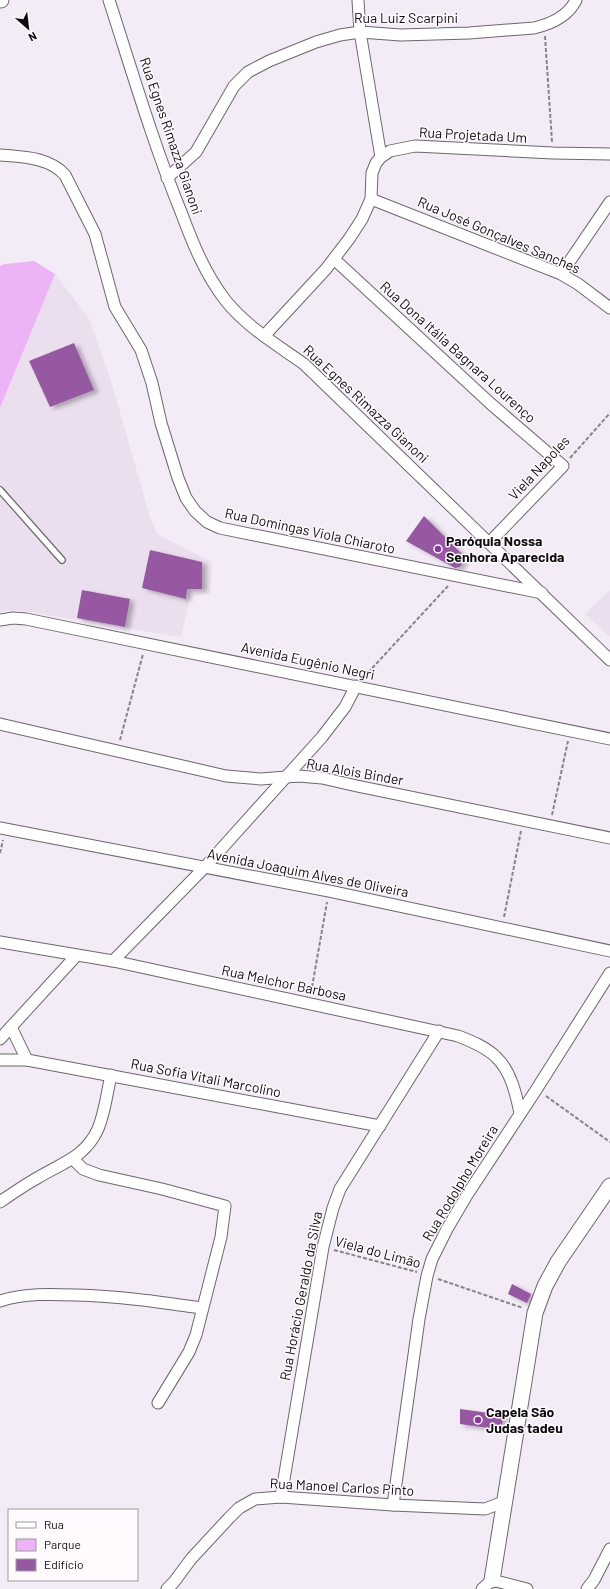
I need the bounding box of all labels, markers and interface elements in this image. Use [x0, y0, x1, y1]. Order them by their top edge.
north arrow [8, 8, 48, 48]
street label: Rua Luiz Scarpini [354, 9, 458, 26]
text: N [27, 30, 39, 45]
street label: Rua Egnes Rimazza Gianoni [137, 55, 206, 217]
street label: Rua Projetada Um [419, 123, 528, 146]
street label: Rua José Gonçalves Sanches [415, 193, 583, 277]
street label: Rua Dona Itália Bagnara Lourenço [377, 277, 540, 426]
street label: Rua Egnes Rimazza Gianoni [300, 341, 433, 466]
street label: Viela Napoles [505, 432, 573, 503]
street label: Rua Domingas Viola Chiaroto [223, 504, 397, 557]
place label: Paróquia Nossa Senhora Aparecida [446, 532, 564, 565]
marker: Paróquia Nossa Senhora Aparecida [433, 544, 443, 554]
street label: Avenida Eugênio Negri [240, 638, 377, 683]
street label: Rua Alois Binder [305, 755, 405, 788]
street label: Avenida Joaquim Alves de Oliveira [206, 845, 410, 900]
street label: Rua Melchor Barbosa [220, 961, 348, 1004]
street label: Rua Sofia Vitali Marcolino [129, 1055, 283, 1100]
street label: Rua Rodolpho Moreira [418, 1122, 501, 1244]
street label: Rua Horácio Geraldo da Silva [276, 1210, 325, 1382]
street label: Viela do Limão [333, 1232, 423, 1271]
place label: Capela São Judas tadeu [486, 1403, 563, 1436]
marker: Capela São Judas tadeu [473, 1415, 483, 1425]
street label: Rua Manoel Carlos Pinto [269, 1474, 415, 1499]
legend [8, 1509, 138, 1581]
text: Rua [44, 1517, 64, 1531]
text: Parque [44, 1537, 81, 1551]
text: Edifício [44, 1557, 84, 1571]

